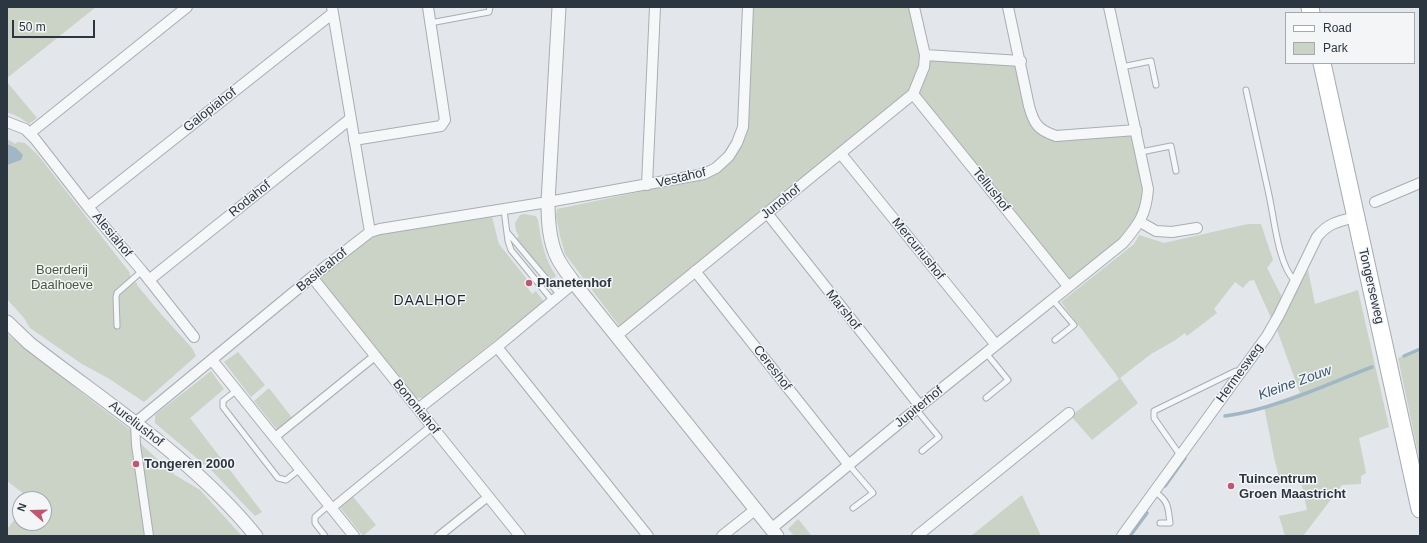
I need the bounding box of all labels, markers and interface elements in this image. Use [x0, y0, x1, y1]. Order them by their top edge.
scale bar [14, 12, 97, 38]
legend [1285, 12, 1415, 64]
text: 50 m [19, 20, 46, 34]
text: Road [1323, 21, 1352, 35]
text: Park [1323, 41, 1348, 55]
street label: Galopiahof [180, 84, 240, 136]
street label: Vestahof [655, 165, 707, 191]
street label: Tellushof [969, 165, 1013, 215]
street label: Rodahof [226, 177, 274, 221]
street label: Junohof [758, 181, 804, 223]
street label: Alesiahof [89, 210, 135, 260]
street label: Mercuriushof [888, 215, 948, 283]
street label: Basileahof [294, 245, 350, 295]
street label: Tongerseweg [1355, 247, 1387, 325]
park label: Boerderij Daalhoeve [31, 262, 93, 293]
place label: Planetenhof [537, 275, 611, 291]
marker: Planetenhof [524, 278, 534, 288]
street label: Marshof [822, 287, 864, 333]
district label: DAALHOF [393, 293, 467, 309]
street label: Hermesweg [1213, 340, 1267, 406]
street label: Cereshof [750, 342, 794, 394]
water label: Kleine Zouw [1256, 362, 1334, 404]
street label: Bononiahof [389, 377, 443, 437]
street label: Jupiterhof [892, 383, 946, 431]
street label: Aureliushof [106, 398, 166, 450]
place label: Tongeren 2000 [144, 456, 235, 472]
marker: Tongeren 2000 [131, 459, 141, 469]
place label: Tuincentrum Groen Maastricht [1239, 471, 1346, 502]
marker: Tuincentrum Groen Maastricht [1226, 481, 1236, 491]
north arrow [12, 491, 52, 531]
text: N [15, 501, 29, 513]

